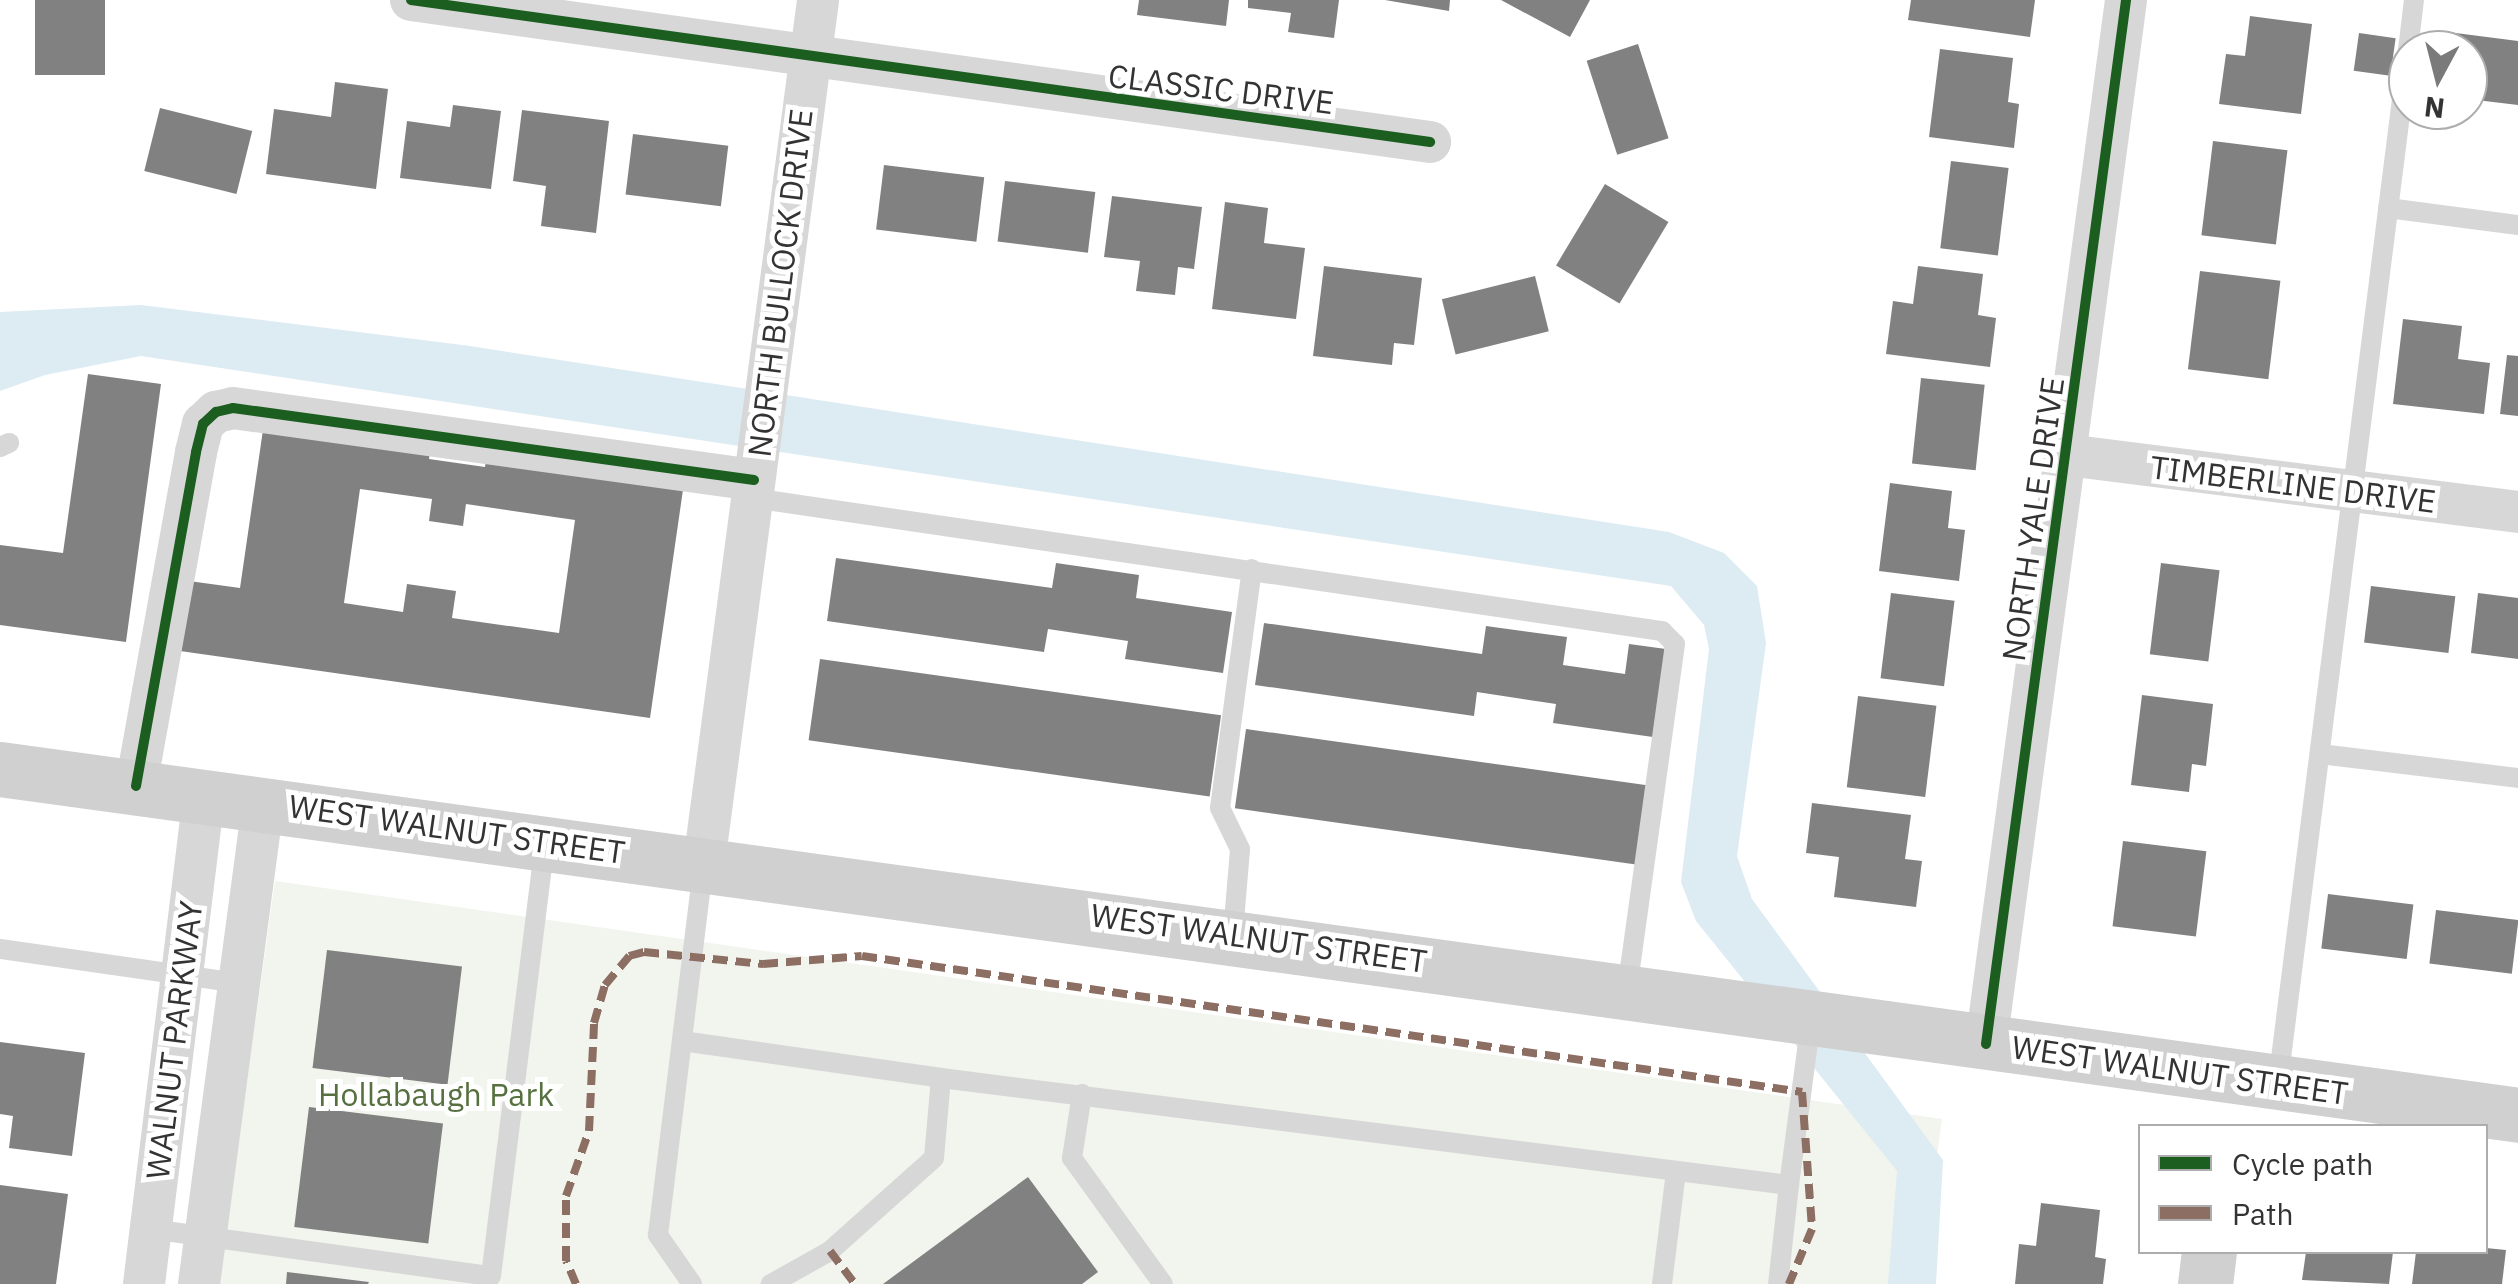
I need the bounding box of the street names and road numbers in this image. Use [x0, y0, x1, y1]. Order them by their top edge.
street label: CLASSIC DRIVE [1106, 56, 1336, 122]
street label: NORTH BULLOCK DRIVE [740, 107, 820, 459]
street label: NORTH YALE DRIVE [1994, 375, 2072, 663]
street label: TIMBERLINE DRIVE [2148, 447, 2438, 521]
street label: WEST WALNUT STREET [287, 786, 627, 872]
street label: WEST WALNUT STREET [1089, 895, 1429, 981]
street label: WALNUT PARKWAY [138, 899, 210, 1181]
street label: WEST WALNUT STREET [2010, 1027, 2350, 1113]

